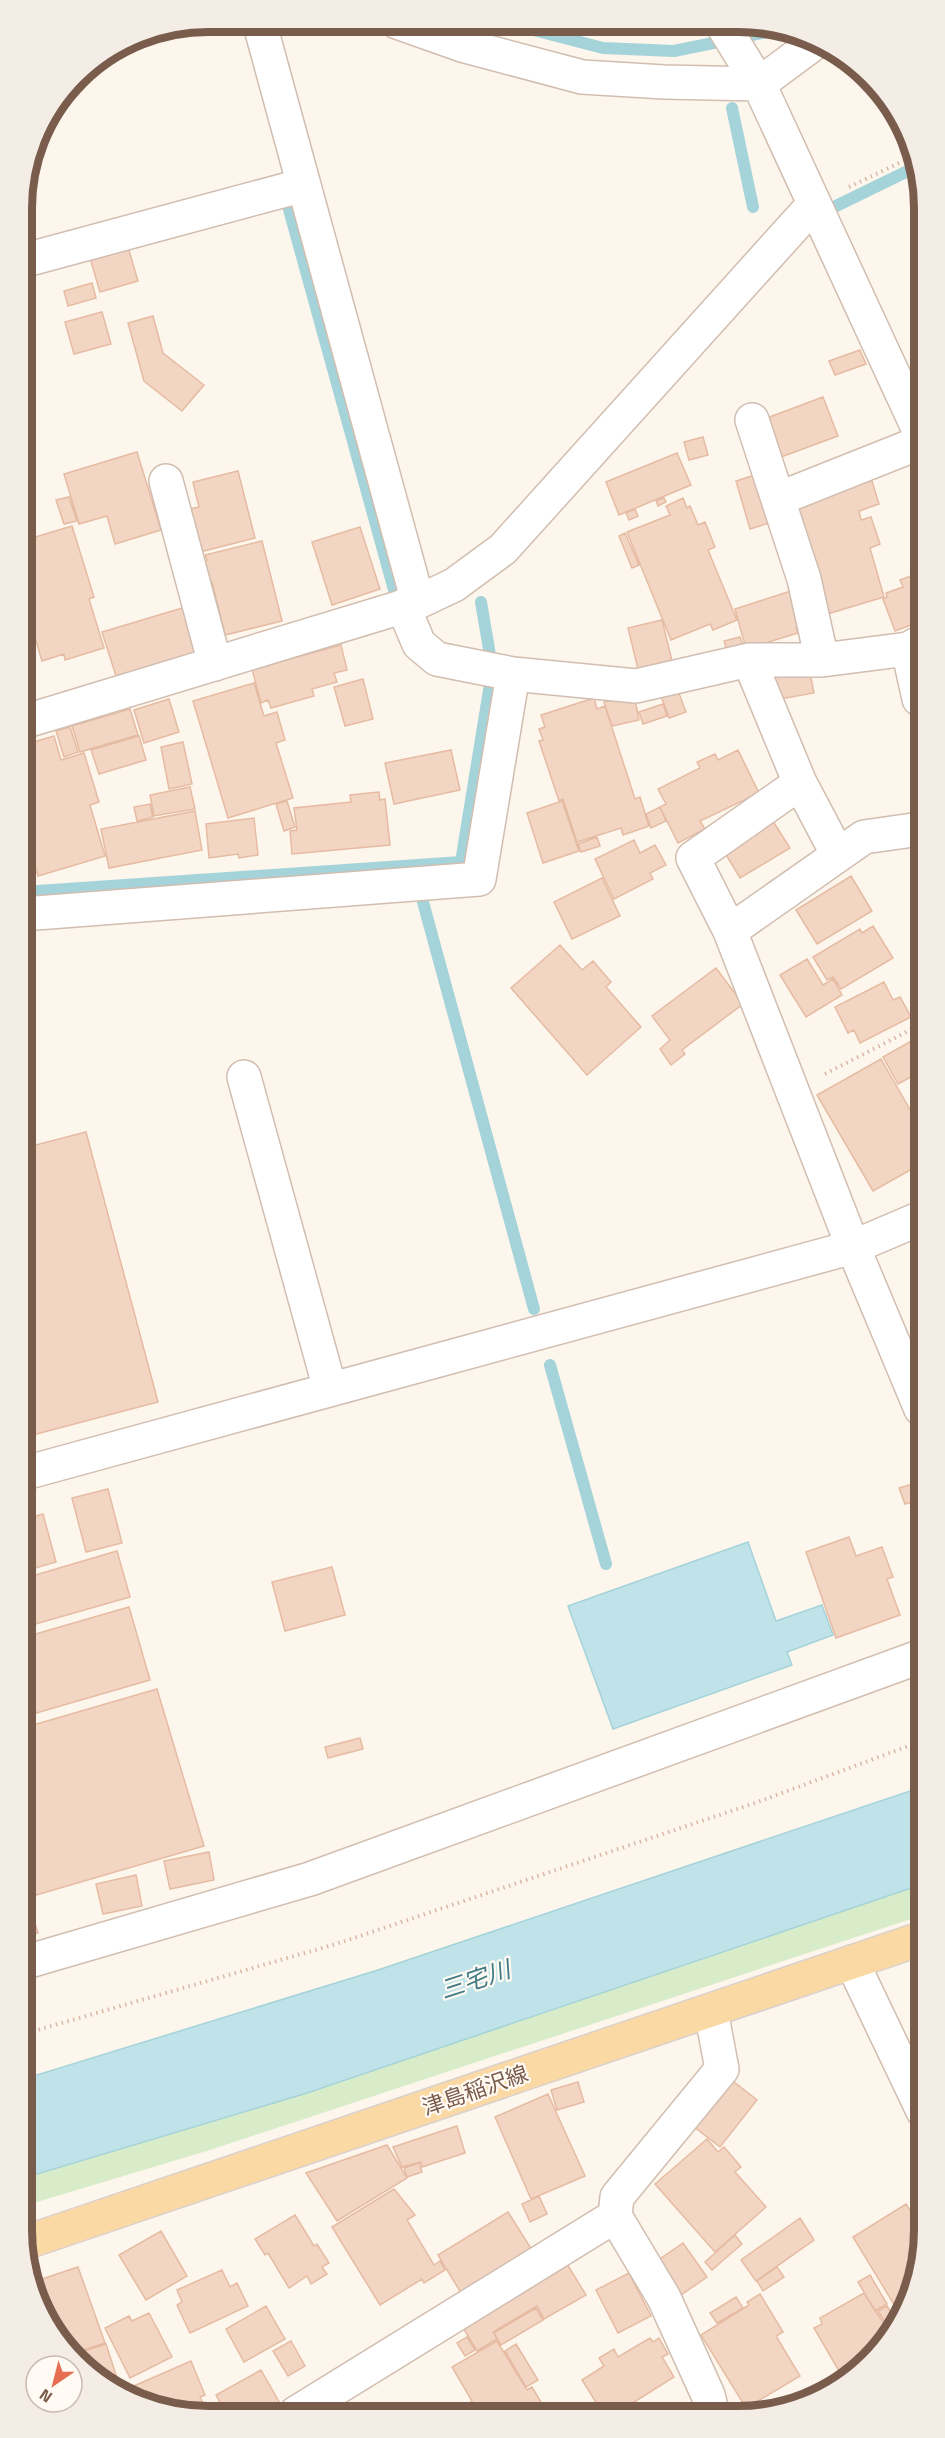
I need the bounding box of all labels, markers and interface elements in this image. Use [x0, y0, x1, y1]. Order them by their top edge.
water label: 三宅川 [435, 1950, 518, 2007]
street label: 津島稲沢線 [417, 2056, 533, 2124]
north arrow [24, 2354, 84, 2414]
text: N [34, 2383, 57, 2409]

